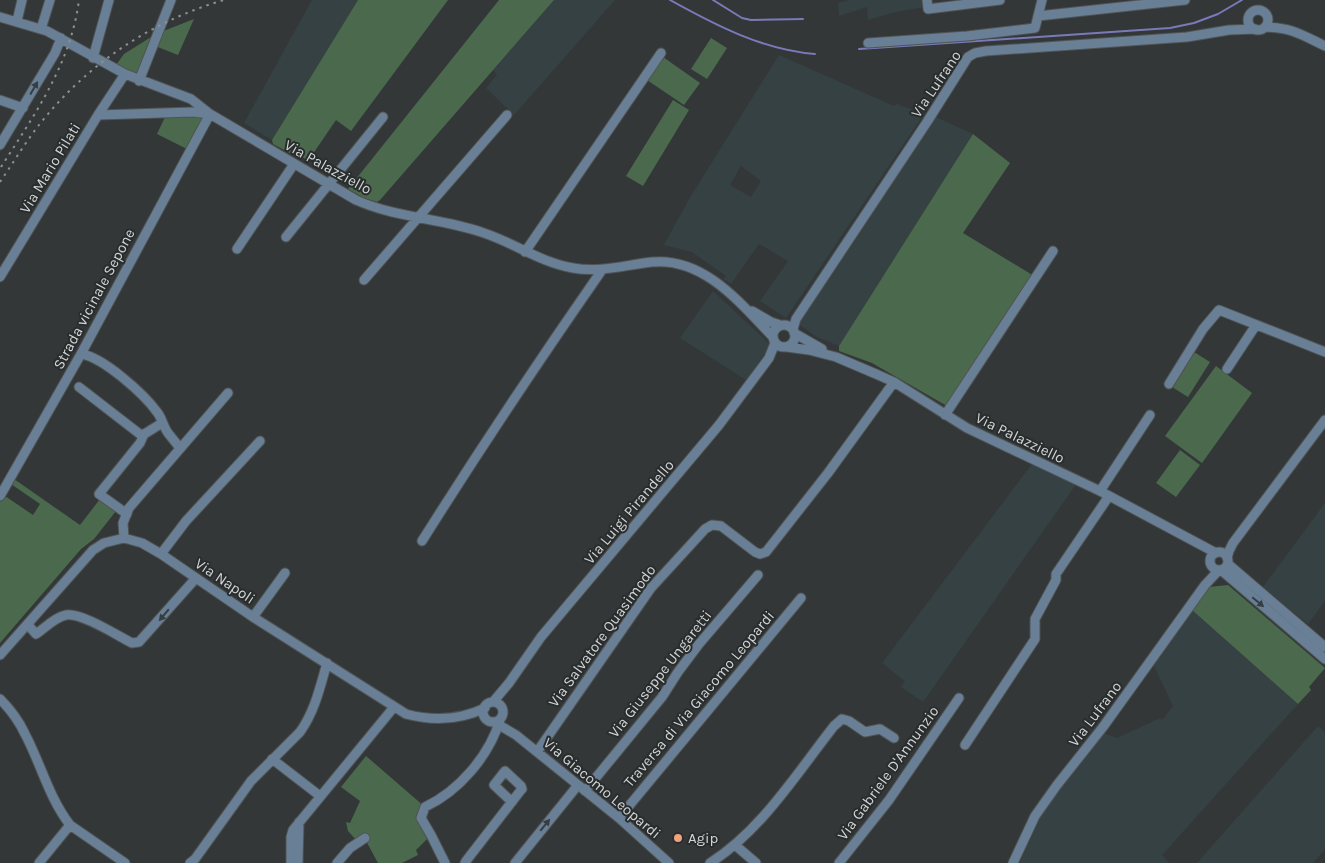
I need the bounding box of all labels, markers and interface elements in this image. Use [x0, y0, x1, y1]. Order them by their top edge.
street label: Via Lufrano [907, 47, 965, 121]
one-way arrow [30, 82, 39, 95]
street label: Via Mario Pilati [16, 119, 84, 217]
street label: Via Palazziello [281, 136, 375, 198]
street label: Strada vicinale Sepone [49, 226, 139, 372]
street label: Via Palazziello [973, 409, 1067, 467]
street label: Via Luigi Pirandello [580, 456, 678, 568]
street label: Via Napoli [191, 554, 259, 608]
street label: Via Salvatore Quasimodo [544, 561, 660, 711]
one-way arrow [1251, 596, 1264, 607]
street label: Via Giuseppe Ungaretti [605, 607, 715, 741]
street label: Traversa di Via Giacomo Leopardi [620, 607, 778, 791]
one-way arrow [158, 608, 170, 620]
street label: Via Lufrano [1065, 678, 1125, 750]
street label: Via Gabriele D'Annunzio [833, 703, 943, 843]
street label: Via Giacomo Leopardi [540, 734, 664, 842]
one-way arrow [540, 819, 551, 832]
place label: Agip [688, 829, 718, 847]
marker: Agip [672, 832, 684, 844]

